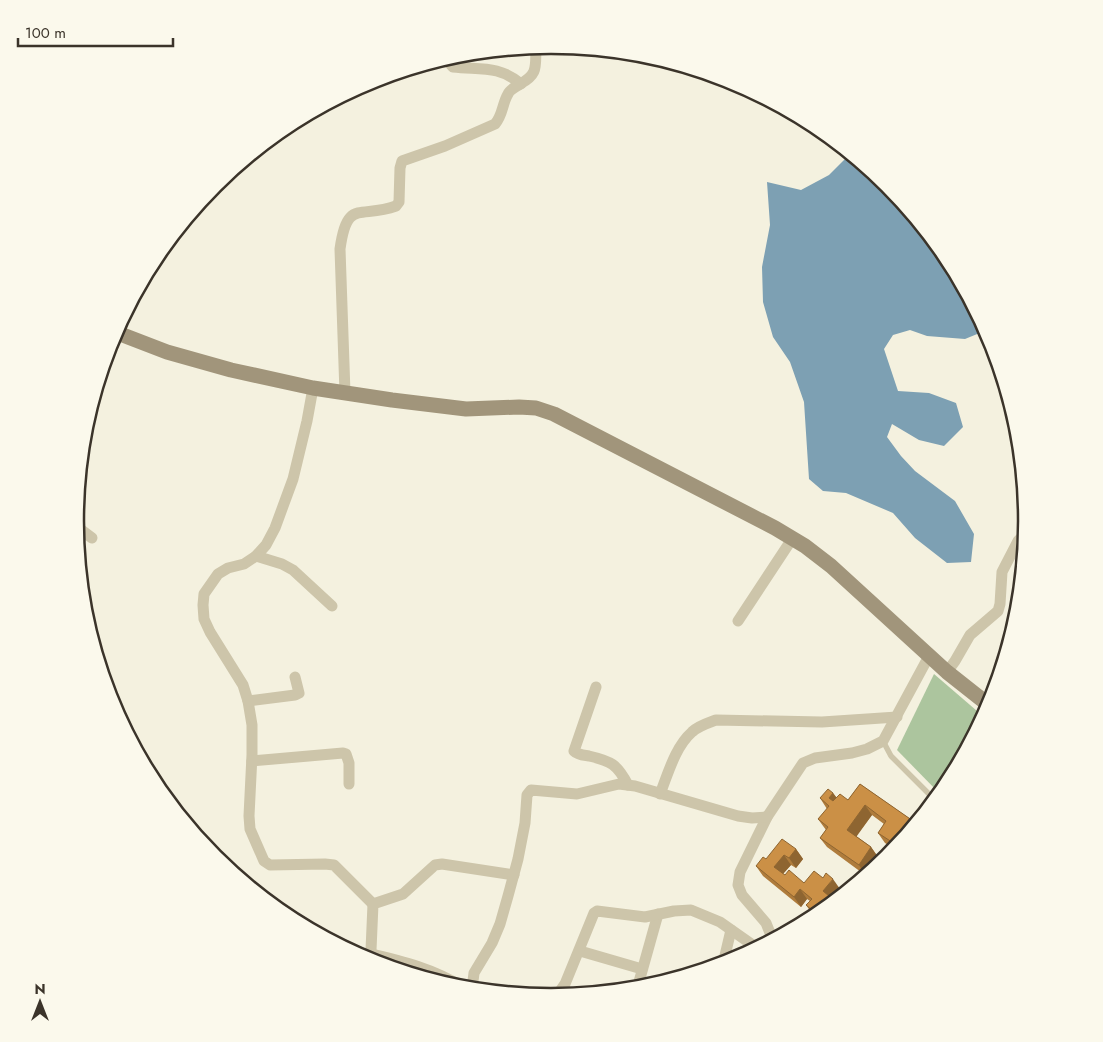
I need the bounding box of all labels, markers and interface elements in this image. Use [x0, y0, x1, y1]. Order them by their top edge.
scale bar [18, 15, 172, 47]
text: 100 m [25, 22, 66, 44]
north arrow [15, 977, 65, 1027]
text: N [34, 979, 46, 999]

